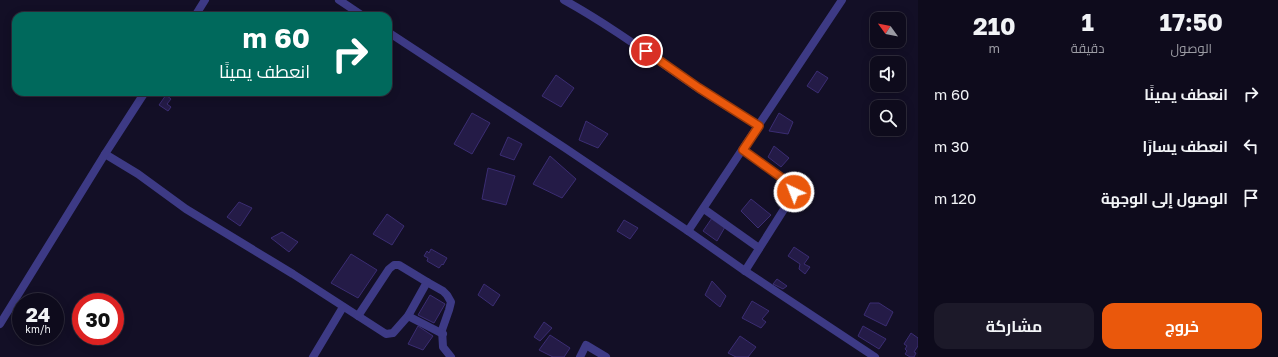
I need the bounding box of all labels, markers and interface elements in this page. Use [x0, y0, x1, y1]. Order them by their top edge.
text: 1 [1081, 7, 1094, 36]
text: 17:50 [1160, 7, 1223, 36]
text: 210 [973, 11, 1016, 40]
north arrow [870, 12, 906, 48]
map controls [870, 12, 906, 136]
text: 60 m [242, 21, 310, 54]
icon: right [324, 28, 376, 80]
pin [629, 34, 663, 68]
icon: arrive [635, 40, 657, 62]
text: m [989, 40, 1000, 56]
text: دقيقة [1071, 40, 1105, 56]
text: الوصول [1171, 40, 1212, 56]
button: sound [870, 56, 906, 92]
text: انعطف يمينًا [219, 60, 310, 82]
icon: right [1240, 83, 1262, 105]
text: 60 m [934, 85, 969, 103]
text: انعطف يمينًا [1144, 85, 1228, 103]
button: search [870, 100, 906, 136]
icon: left [1240, 135, 1262, 157]
text: 30 m [934, 137, 969, 155]
text: انعطف يسارًا [1142, 137, 1228, 155]
position arrow [773, 171, 815, 213]
icon: arrive [1240, 187, 1262, 209]
text: 120 m [934, 189, 976, 207]
text: الوصول إلى الوجهة [1101, 189, 1228, 207]
speed limit sign: 30 [72, 293, 124, 345]
text: 24 [26, 302, 50, 326]
button: مشاركة [934, 303, 1094, 349]
button: خروج [1102, 303, 1262, 349]
text: km/h [25, 323, 51, 335]

